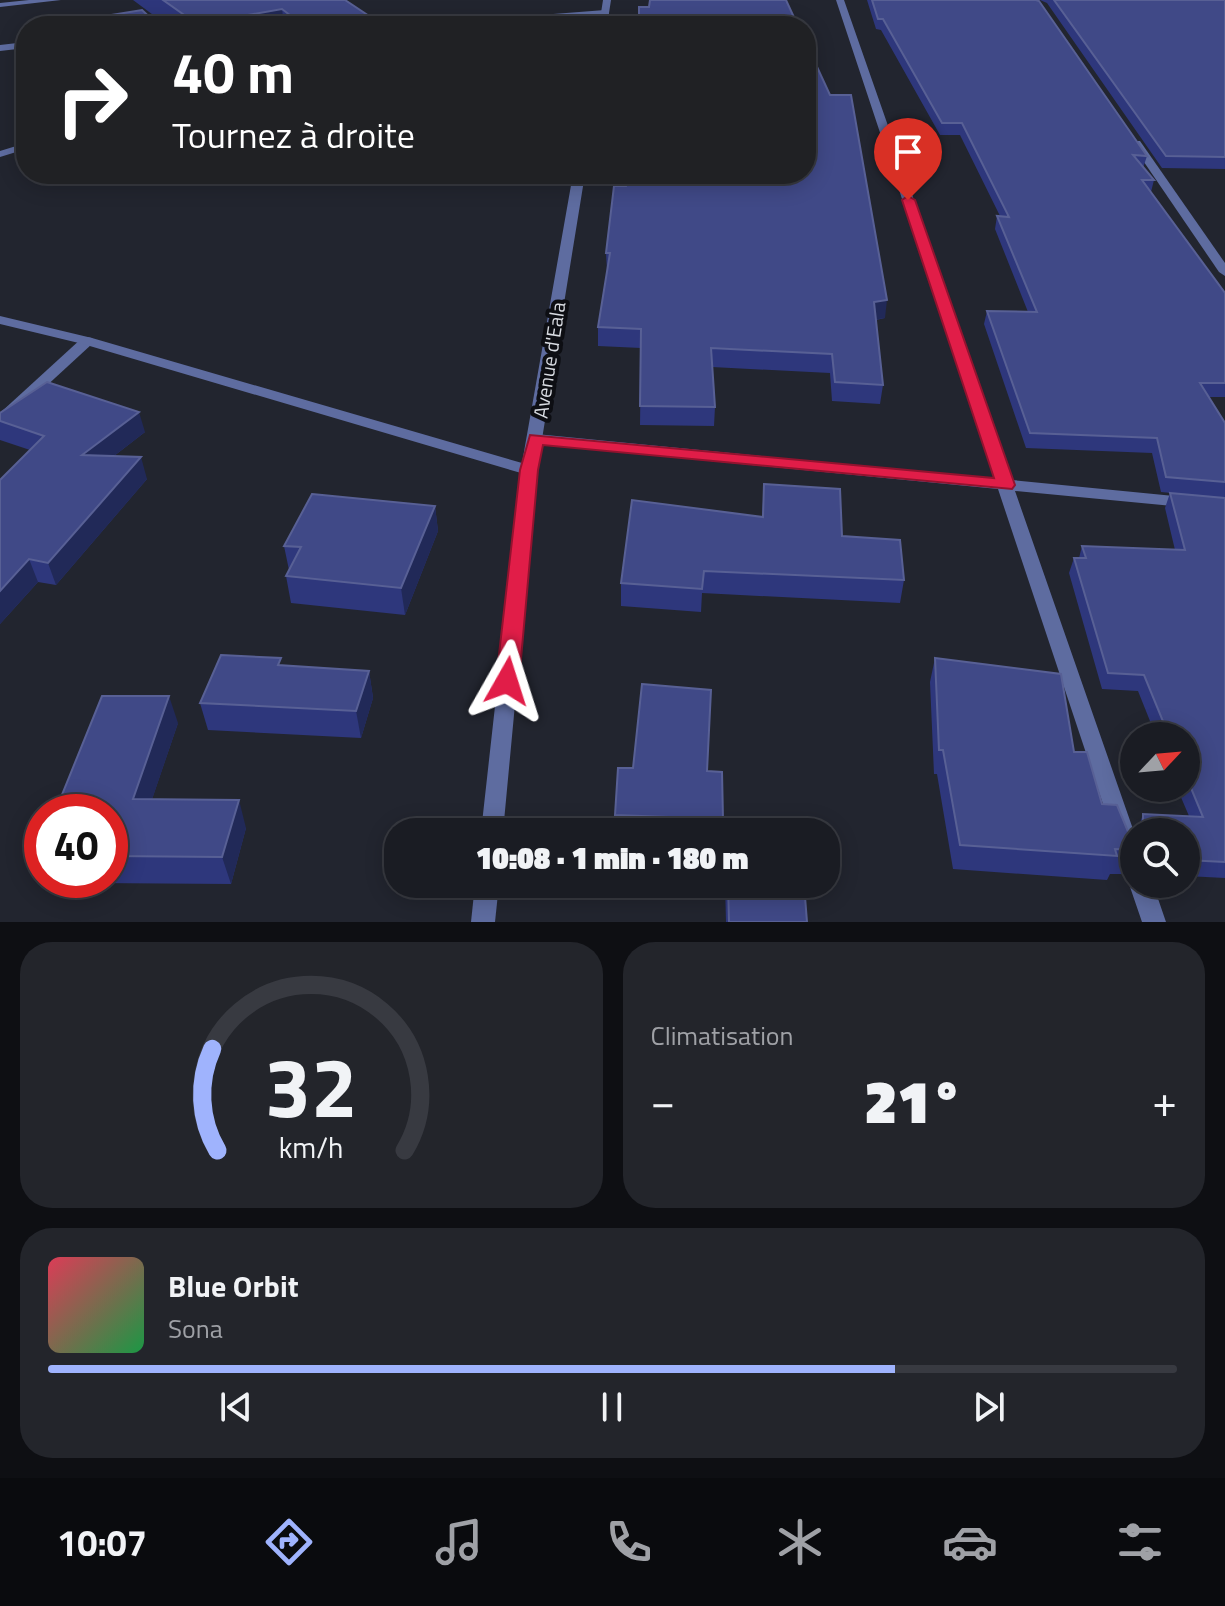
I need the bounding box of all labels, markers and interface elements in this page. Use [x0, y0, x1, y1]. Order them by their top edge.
text: 40 m [172, 30, 294, 115]
icon: right [40, 48, 144, 152]
text: Tournez à droite [172, 107, 415, 162]
pin [874, 118, 942, 200]
icon: arrive [886, 130, 930, 174]
street label: Avenue d'Eala [525, 300, 573, 420]
position arrow [465, 639, 549, 723]
north arrow [1120, 722, 1200, 802]
map controls [1120, 722, 1200, 898]
speed limit sign: 40 [24, 794, 128, 898]
button: search [1120, 818, 1200, 898]
text: 10:08 · 1 min · 180 m [476, 835, 748, 881]
text: Climatisation [651, 1016, 794, 1055]
text: 32 [265, 1023, 358, 1149]
text: 21° [864, 1055, 963, 1146]
text: − [651, 1067, 675, 1134]
text: + [1152, 1067, 1177, 1134]
text: km/h [279, 1126, 344, 1169]
text: Blue Orbit [168, 1263, 299, 1309]
text: Sona [168, 1309, 223, 1348]
icon: previous [214, 1385, 258, 1429]
icon: pause [590, 1385, 634, 1429]
icon: next [967, 1385, 1011, 1429]
icon: directions [261, 1514, 317, 1570]
icon: music [431, 1514, 487, 1570]
icon: phone [601, 1514, 657, 1570]
icon: climate [772, 1514, 828, 1570]
icon: car [942, 1514, 998, 1570]
icon: filters [1112, 1514, 1168, 1570]
text: 10:07 [57, 1515, 147, 1570]

